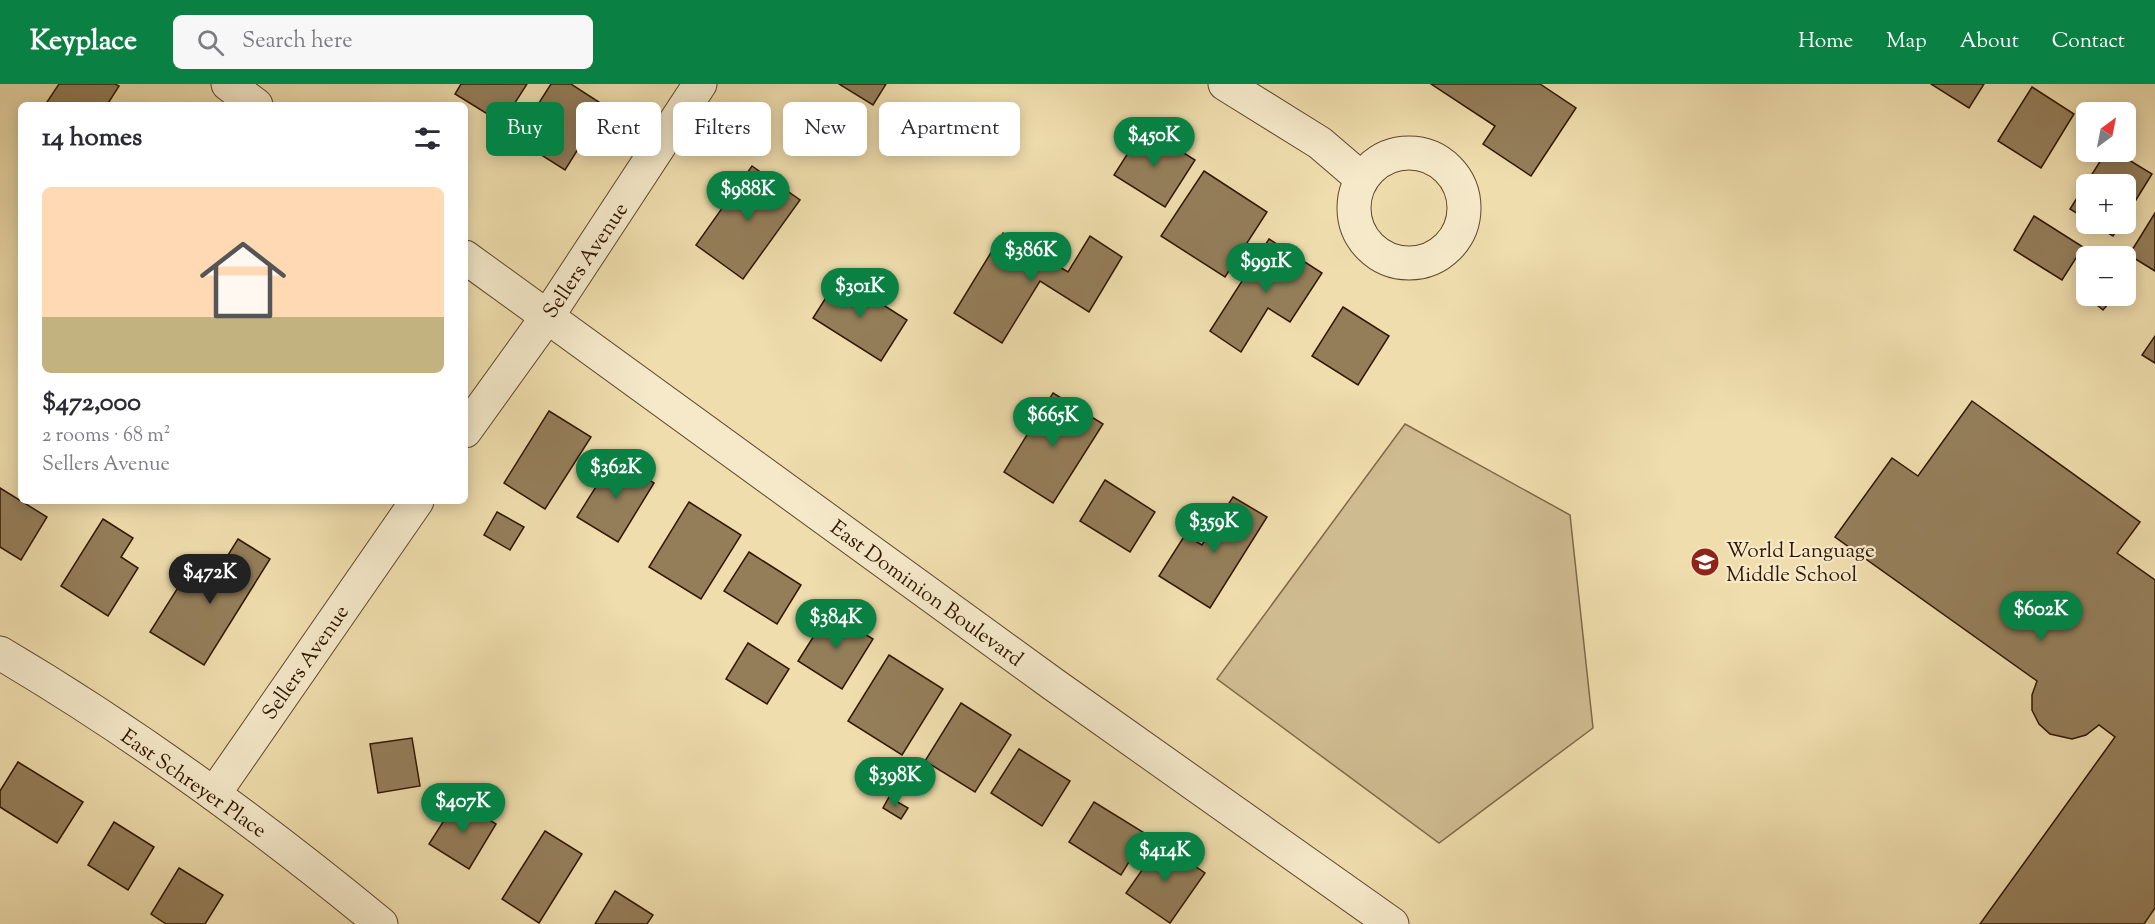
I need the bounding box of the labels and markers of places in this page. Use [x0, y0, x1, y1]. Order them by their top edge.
pin: $450K [1112, 117, 1196, 168]
pin: $988K [706, 171, 790, 222]
pin: $386K [989, 232, 1073, 283]
pin: $991K [1224, 243, 1308, 294]
pin: $301K [818, 268, 902, 319]
pin: $665K [1011, 397, 1095, 448]
pin: $362K [574, 449, 658, 500]
pin: $359K [1172, 503, 1256, 554]
place label: World Language Middle School [1726, 537, 1875, 591]
school or university icon: World Language Middle School [1689, 546, 1721, 578]
pin: $472K [168, 554, 252, 605]
pin: $602K [1999, 591, 2083, 642]
pin: $384K [794, 599, 878, 650]
pin: $398K [853, 757, 937, 808]
pin: $407K [421, 783, 505, 834]
pin: $414K [1123, 832, 1207, 883]

